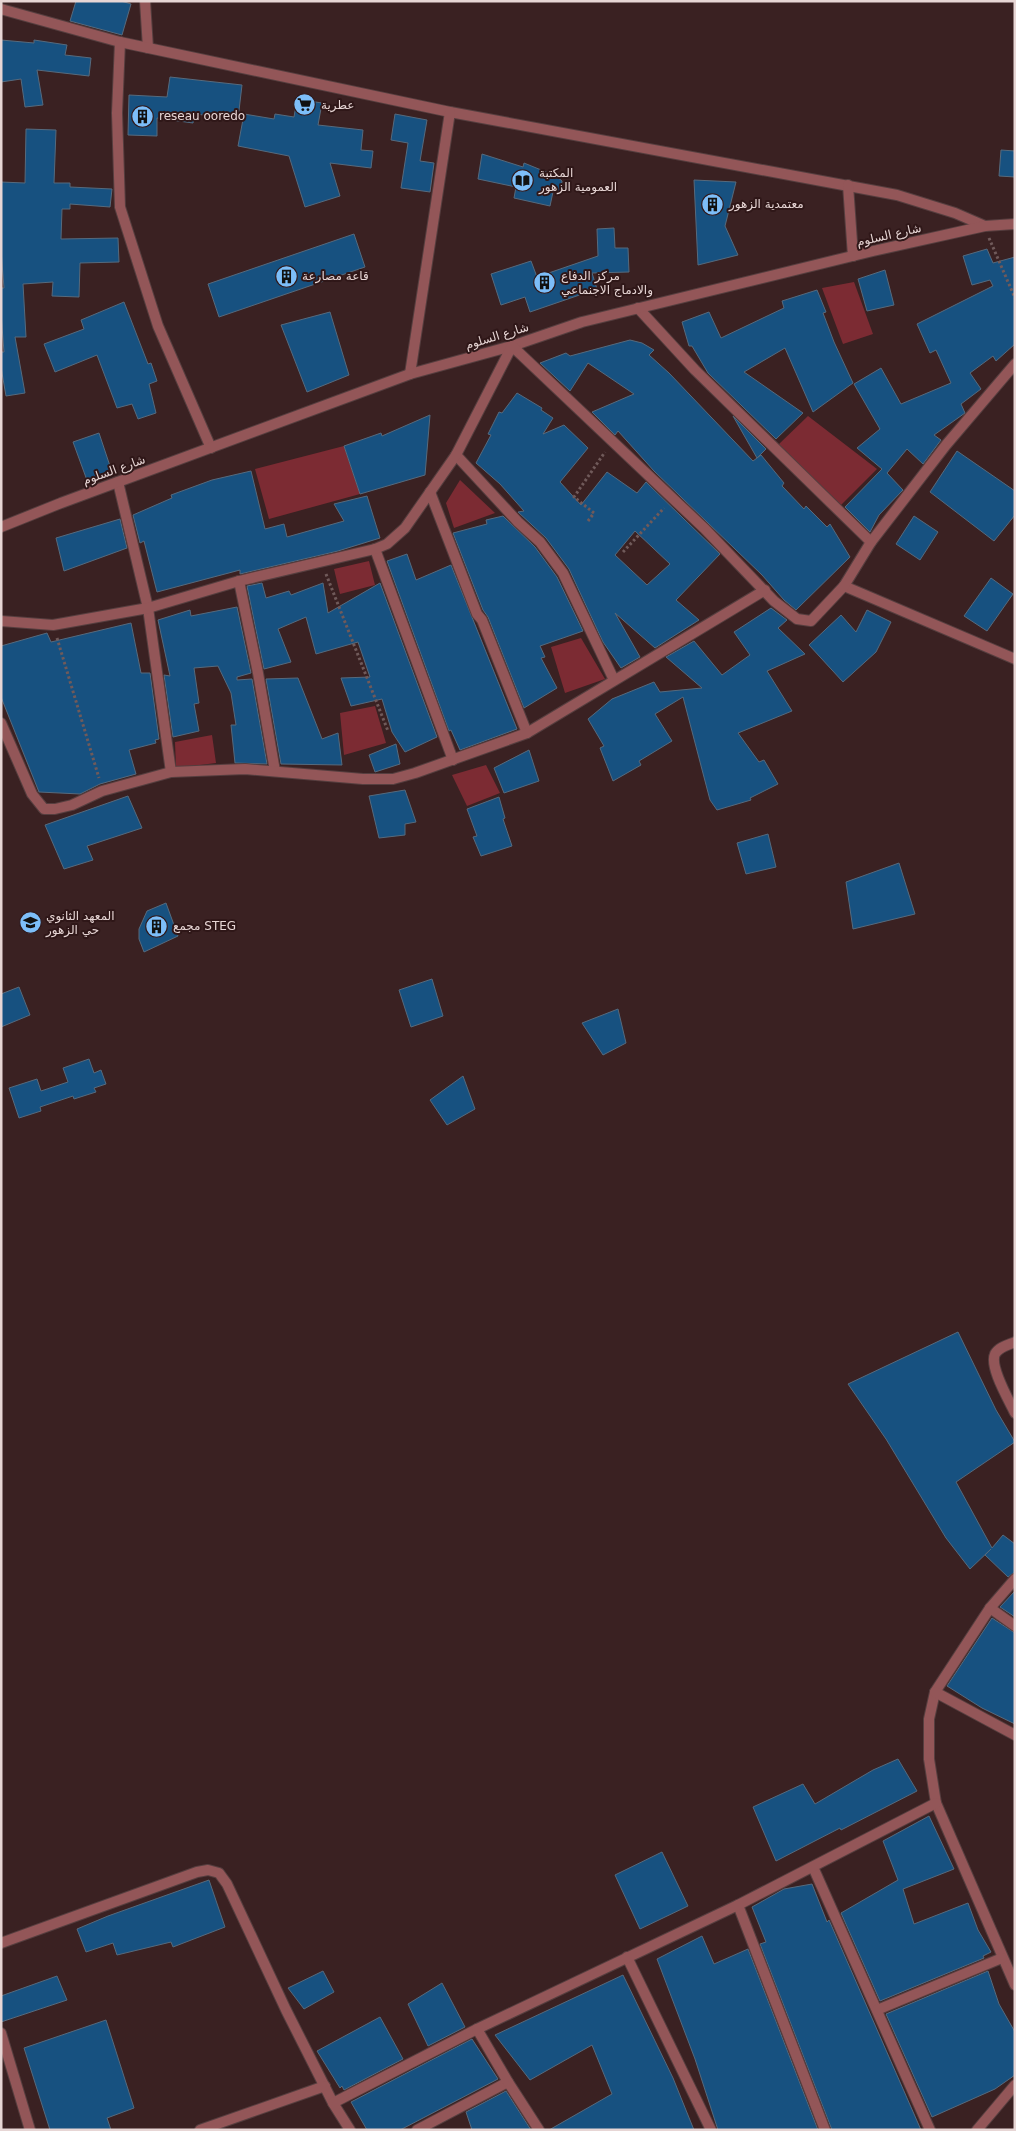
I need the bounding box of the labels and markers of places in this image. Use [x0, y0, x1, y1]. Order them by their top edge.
supermarket icon: عطرية [293, 93, 317, 117]
place label: عطرية [321, 98, 354, 113]
building icon: reseau ooredo [131, 104, 155, 128]
place label: reseau ooredo [159, 109, 245, 123]
place label: المكتبة العمومية الزهور [538, 166, 617, 195]
library icon: المكتبة العمومية الزهور [511, 168, 535, 192]
building icon: معتمدية الزهور [701, 192, 725, 216]
place label: معتمدية الزهور [728, 197, 804, 212]
building icon: قاعة مصارعة [274, 264, 298, 288]
place label: قاعة مصارعة [302, 269, 369, 284]
place label: مركز الدفاع والادماج الاجنماعي [561, 269, 653, 298]
building icon: مركز الدفاع والادماج الاجنماعي [533, 271, 557, 295]
place label: المعهد الثانوي حي الزهور [45, 909, 115, 938]
school or university icon: المعهد الثانوي حي الزهور [18, 911, 42, 935]
building icon: مجمع STEG [145, 914, 169, 938]
place label: مجمع STEG [173, 919, 236, 933]

